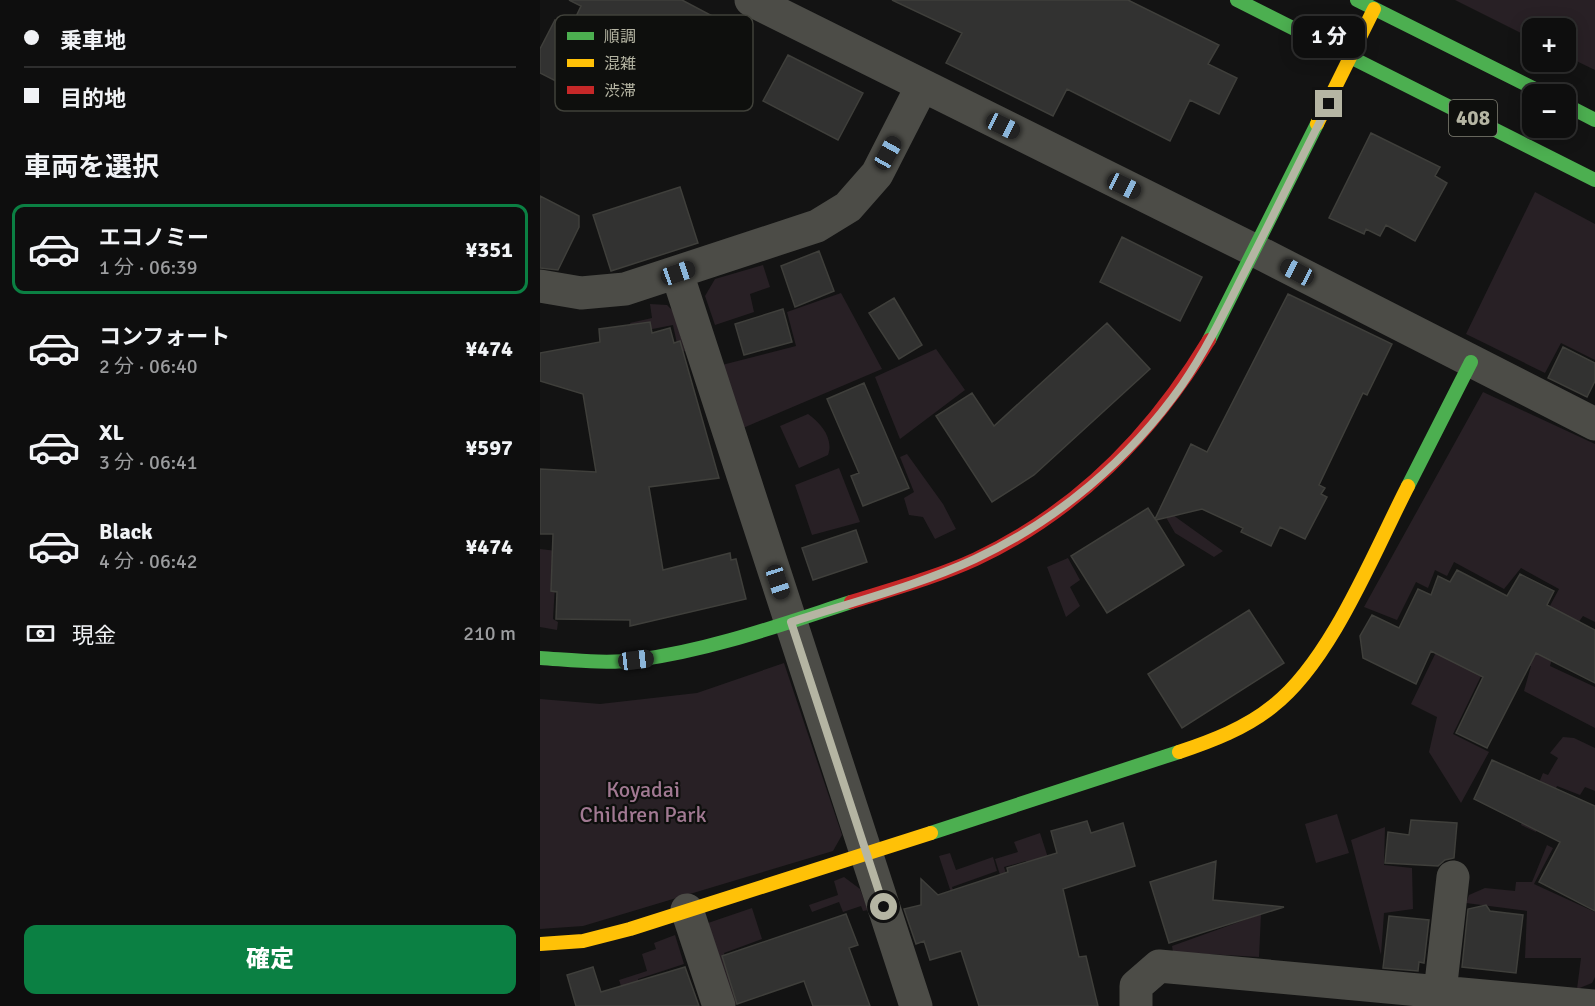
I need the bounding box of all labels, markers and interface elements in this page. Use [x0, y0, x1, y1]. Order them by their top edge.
legend [555, 15, 753, 111]
callout: 1 分 [1293, 17, 1365, 59]
map controls [1522, 18, 1576, 138]
button: + [1522, 18, 1576, 72]
text: 1 分 [1311, 24, 1347, 49]
text: 乗車地 [60, 27, 126, 54]
text: 順調 [604, 27, 636, 47]
text: 混雑 [604, 54, 636, 74]
text: 渋滞 [604, 81, 636, 101]
button: − [1522, 84, 1576, 138]
text: 目的地 [60, 85, 126, 112]
route end [1315, 90, 1342, 117]
road number: 408 [1449, 100, 1497, 136]
car [983, 110, 1023, 142]
car [871, 133, 905, 173]
text: 車両を選択 [24, 151, 159, 184]
car [1104, 170, 1144, 202]
icon: car [27, 222, 81, 276]
text: エコノミー [99, 224, 209, 251]
text: ¥351 [465, 236, 513, 263]
text: 1 分 · 06:39 [99, 255, 198, 280]
car [1277, 256, 1317, 288]
car [658, 259, 698, 287]
icon: car [27, 321, 81, 375]
text: コンフォート [99, 323, 230, 350]
text: ¥474 [465, 335, 513, 362]
text: 2 分 · 06:40 [99, 354, 198, 379]
text: XL [99, 419, 124, 446]
icon: car [27, 420, 81, 474]
text: ¥597 [465, 434, 513, 461]
text: 3 分 · 06:41 [99, 450, 198, 475]
text: Black [99, 518, 153, 545]
icon: car [27, 519, 81, 573]
text: ¥474 [465, 533, 513, 560]
text: 4 分 · 06:42 [99, 549, 198, 574]
car [764, 562, 792, 602]
icon: cash [24, 617, 57, 650]
text: 210 m [463, 621, 516, 646]
text: 現金 [72, 622, 116, 649]
car [617, 649, 655, 671]
park label: Koyadai Children Park [579, 776, 707, 828]
route start [870, 893, 897, 920]
button: 確定 [24, 925, 516, 994]

